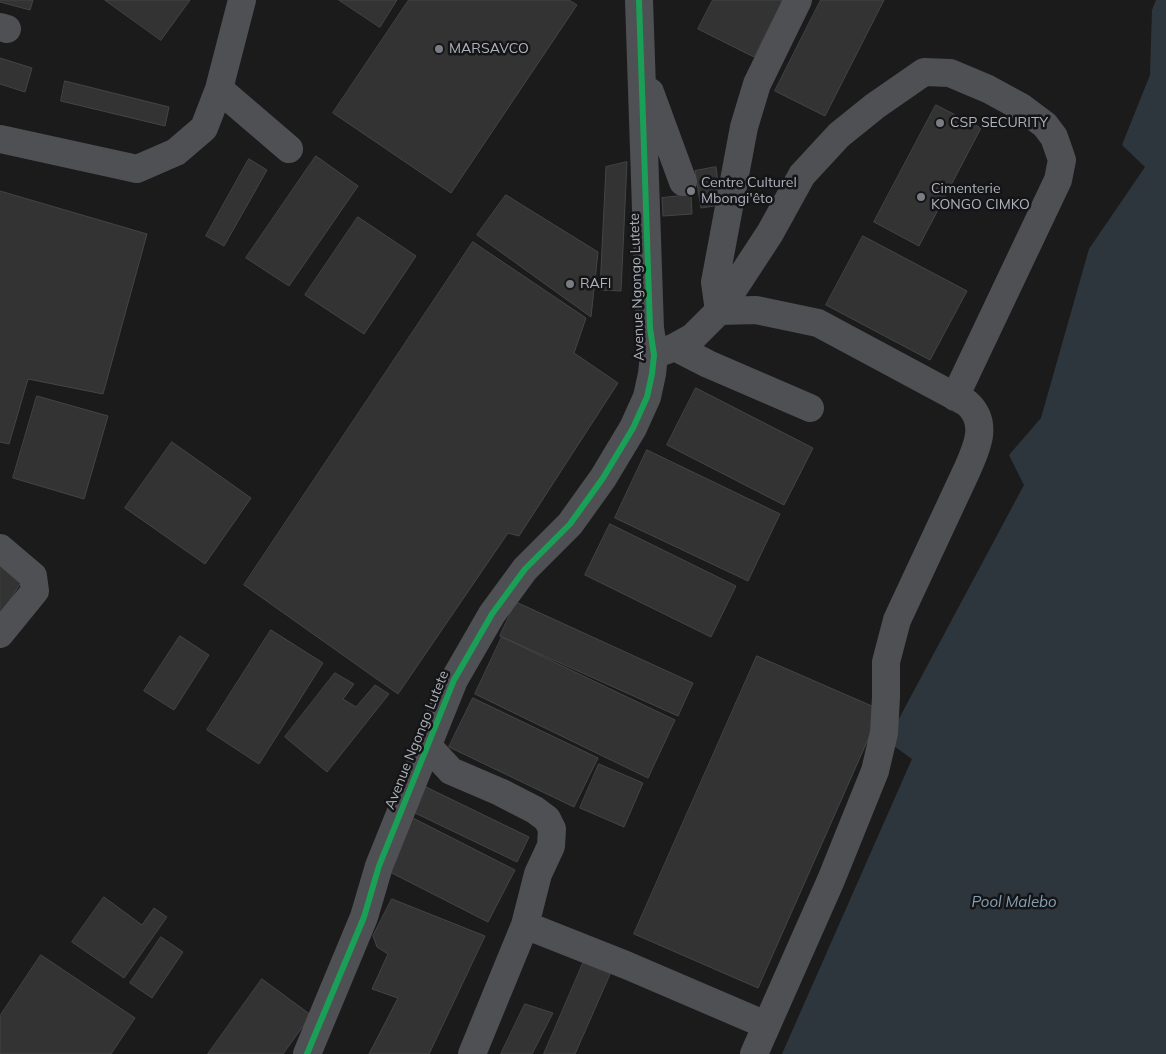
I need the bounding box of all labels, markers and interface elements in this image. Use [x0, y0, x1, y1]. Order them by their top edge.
place label: MARSAVCO [449, 41, 529, 57]
marker: MARSAVCO [433, 43, 445, 55]
place label: CSP SECURITY [950, 115, 1048, 131]
marker: CSP SECURITY [934, 117, 946, 129]
place label: Centre Culturel Mbongi'êto [701, 175, 797, 208]
place label: Cimenterie KONGO CIMKO [931, 181, 1030, 213]
marker: Centre Culturel Mbongi'êto [685, 185, 697, 197]
marker: Cimenterie KONGO CIMKO [915, 191, 927, 203]
street label: Avenue Ngongo Lutete [626, 213, 648, 361]
place label: RAFI [580, 276, 611, 292]
marker: RAFI [564, 278, 576, 290]
street label: Avenue Ngongo Lutete [381, 668, 453, 812]
water label: Pool Malebo [971, 893, 1057, 911]

